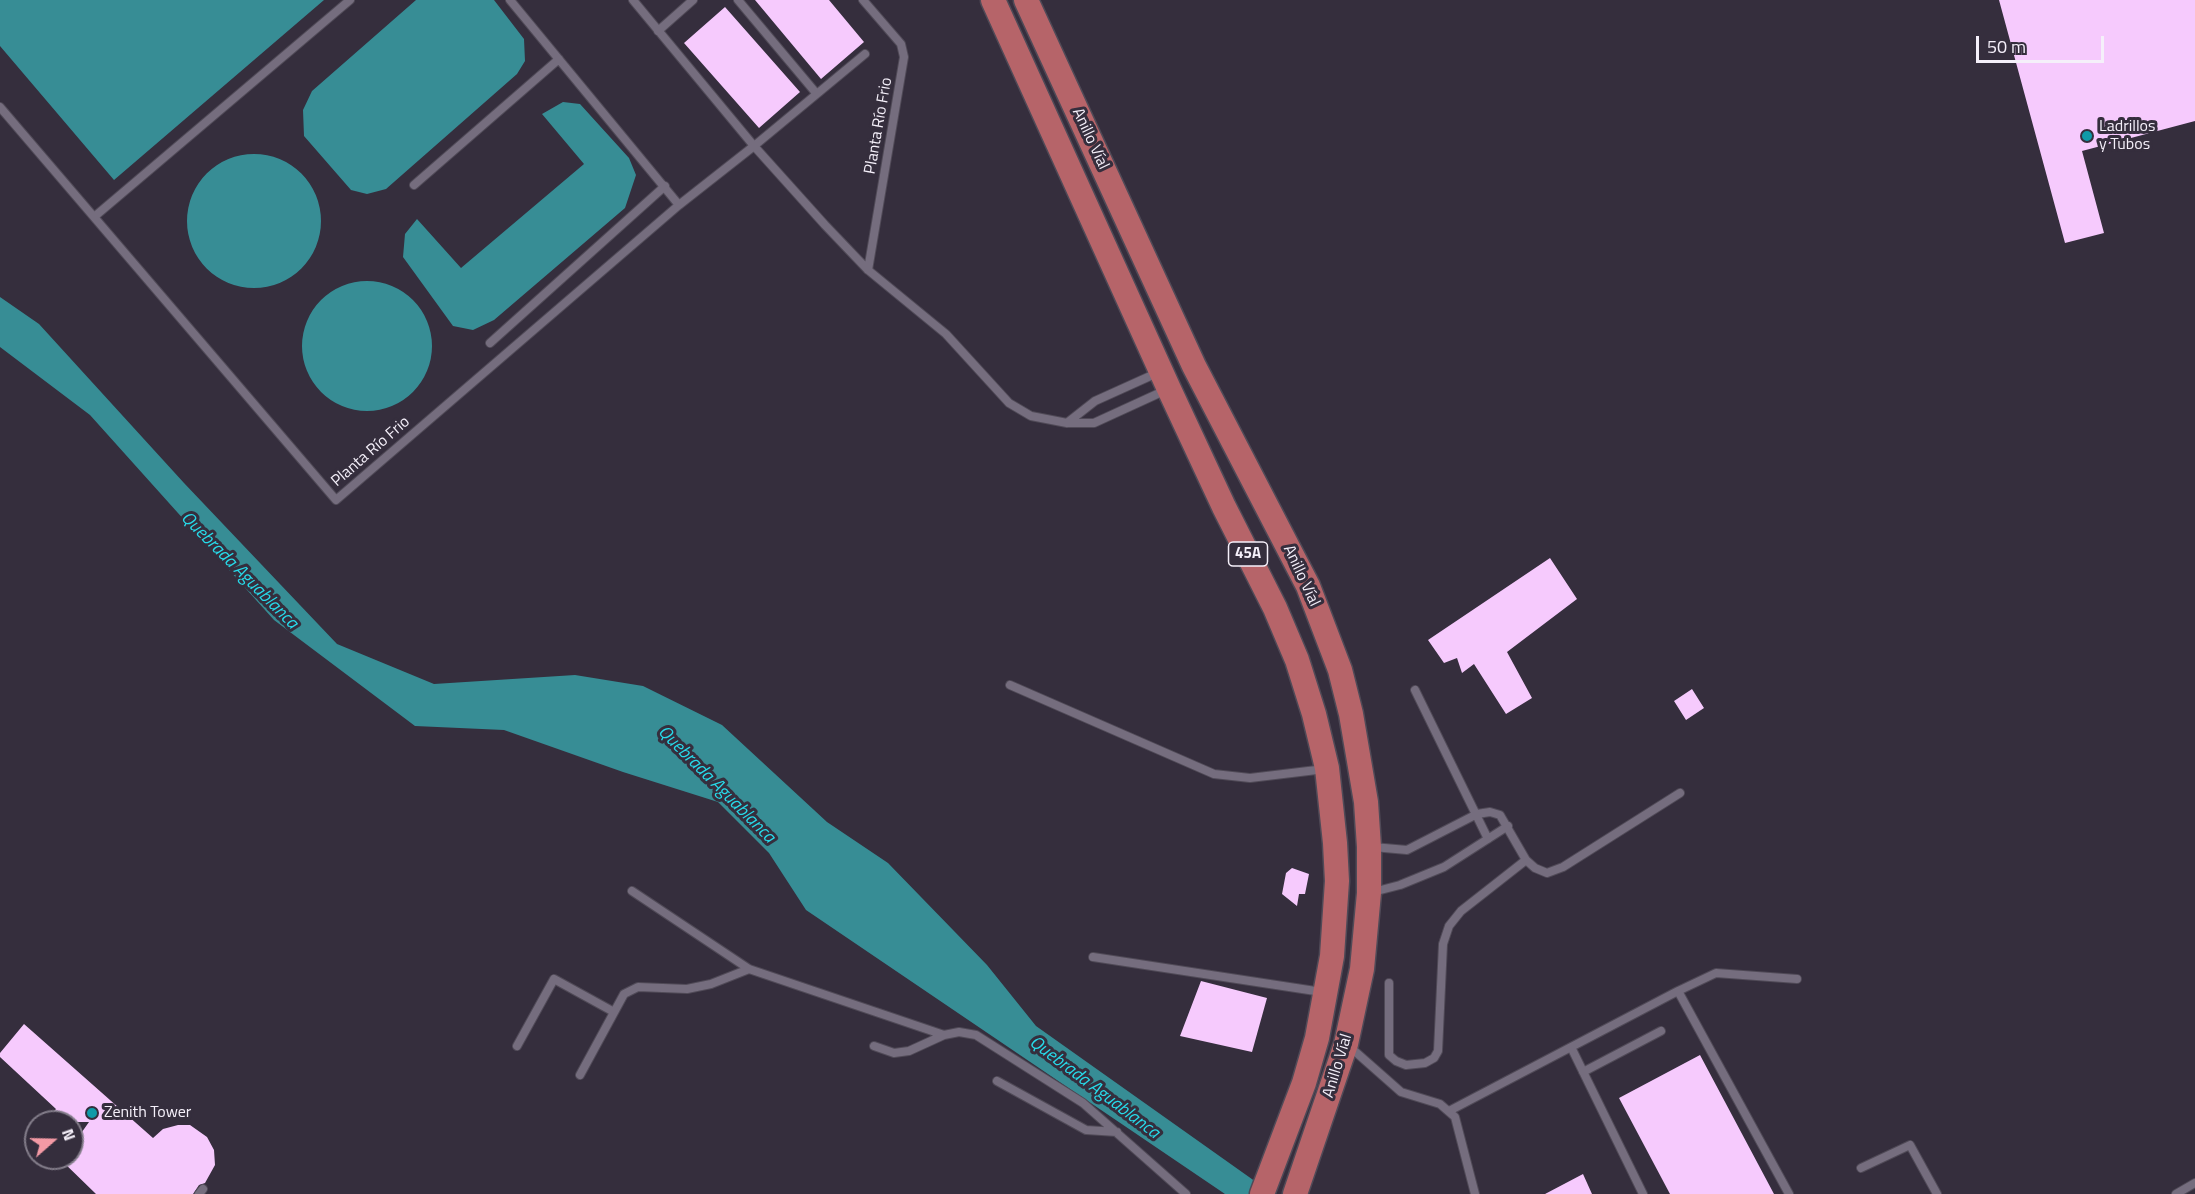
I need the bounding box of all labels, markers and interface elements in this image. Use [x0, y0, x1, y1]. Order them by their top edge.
scale bar [1979, 24, 2106, 62]
text: 50 m [1987, 33, 2026, 60]
street label: Planta Río Frio [861, 76, 897, 176]
street label: Anillo Víal [1067, 105, 1113, 173]
place label: Ladrillos y Tubos [2099, 117, 2155, 155]
marker: Ladrillos y Tubos [2080, 129, 2094, 143]
street label: Planta Río Frio [328, 413, 414, 491]
water label: Quebrada Aguablanca [176, 508, 302, 634]
road number: 45A [1228, 542, 1268, 566]
street label: Anillo Víal [1278, 542, 1324, 610]
water label: Quebrada Aguablanca [653, 722, 779, 848]
water label: Quebrada Aguablanca [1025, 1032, 1163, 1144]
street label: Anillo Víal [1319, 1032, 1357, 1100]
place label: Zenith Tower [104, 1103, 191, 1123]
marker: Zenith Tower [85, 1106, 99, 1120]
north arrow [24, 1110, 84, 1170]
text: N [56, 1125, 82, 1144]

